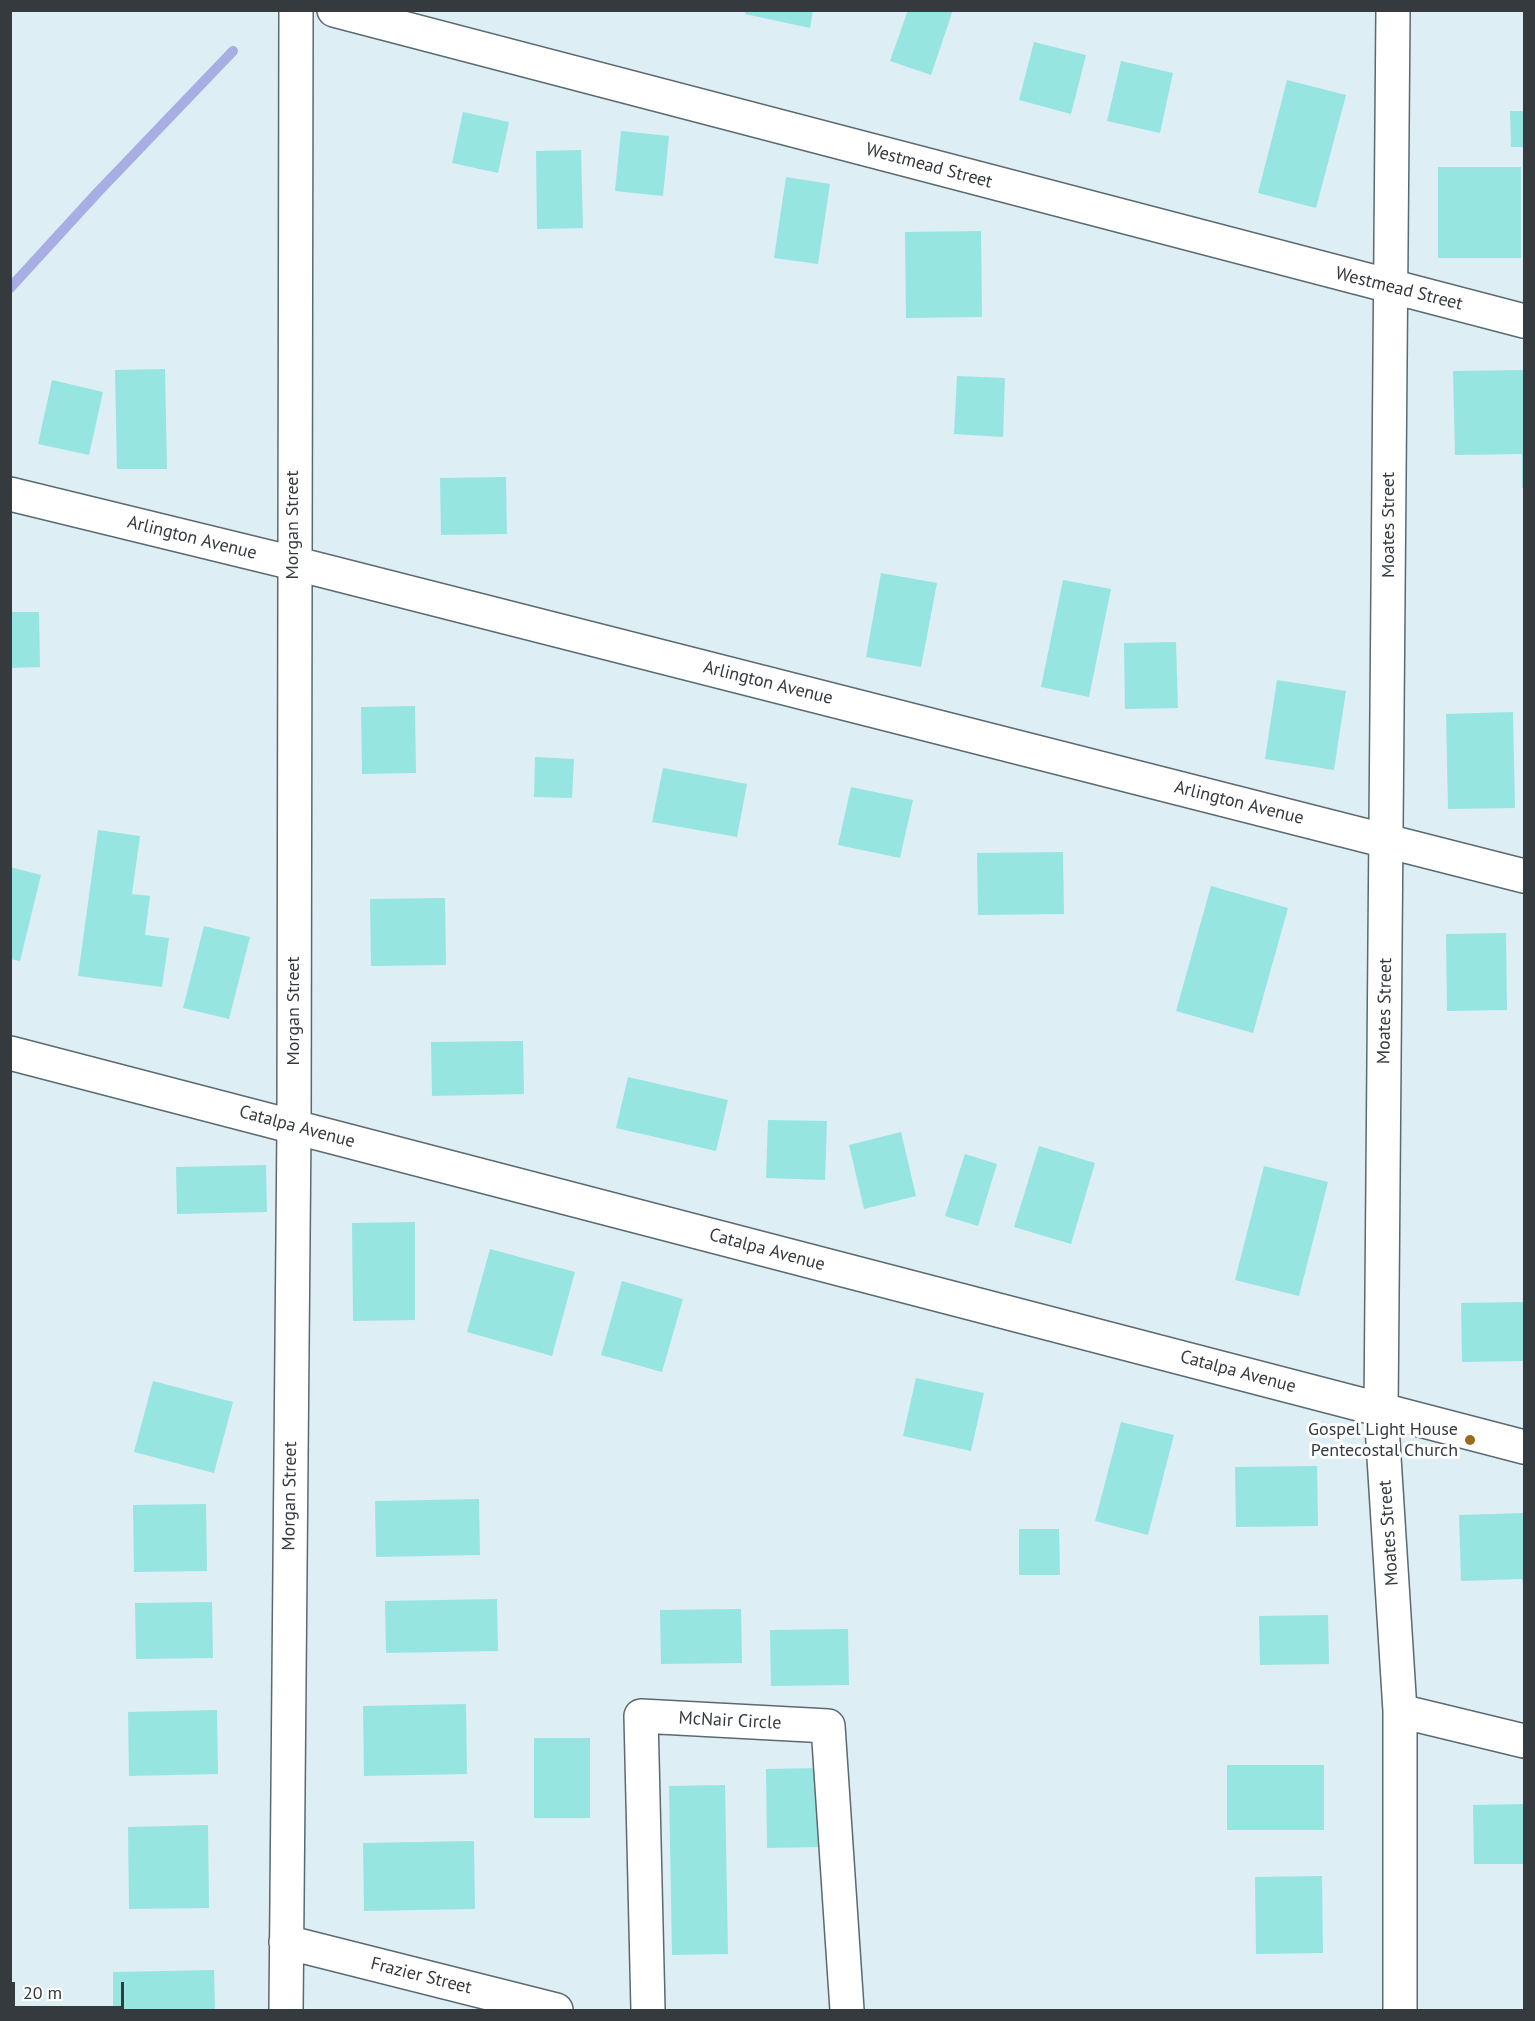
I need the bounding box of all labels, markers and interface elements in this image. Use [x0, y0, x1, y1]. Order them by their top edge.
street label: Westmead Street [863, 139, 995, 193]
street label: Westmead Street [1333, 263, 1465, 315]
street label: Morgan Street [282, 470, 304, 580]
street label: Moates Street [1378, 472, 1400, 578]
street label: Arlington Avenue [125, 511, 259, 565]
street label: Arlington Avenue [701, 656, 835, 710]
street label: Arlington Avenue [1172, 776, 1306, 830]
street label: Morgan Street [283, 956, 305, 1066]
street label: Moates Street [1373, 958, 1397, 1064]
street label: Catalpa Avenue [237, 1101, 357, 1153]
street label: Catalpa Avenue [707, 1224, 827, 1276]
street label: Catalpa Avenue [1178, 1346, 1298, 1398]
place label: Gospel Light House Pentecostal Church [1308, 1419, 1458, 1462]
marker: Gospel Light House Pentecostal Church [1463, 1433, 1477, 1447]
street label: Morgan Street [278, 1441, 302, 1551]
street label: Moates Street [1375, 1479, 1403, 1587]
street label: McNair Circle [678, 1708, 782, 1734]
street label: Frazier Street [368, 1953, 474, 1999]
scale bar [15, 1970, 128, 2008]
text: 20 m [23, 1981, 62, 2004]

